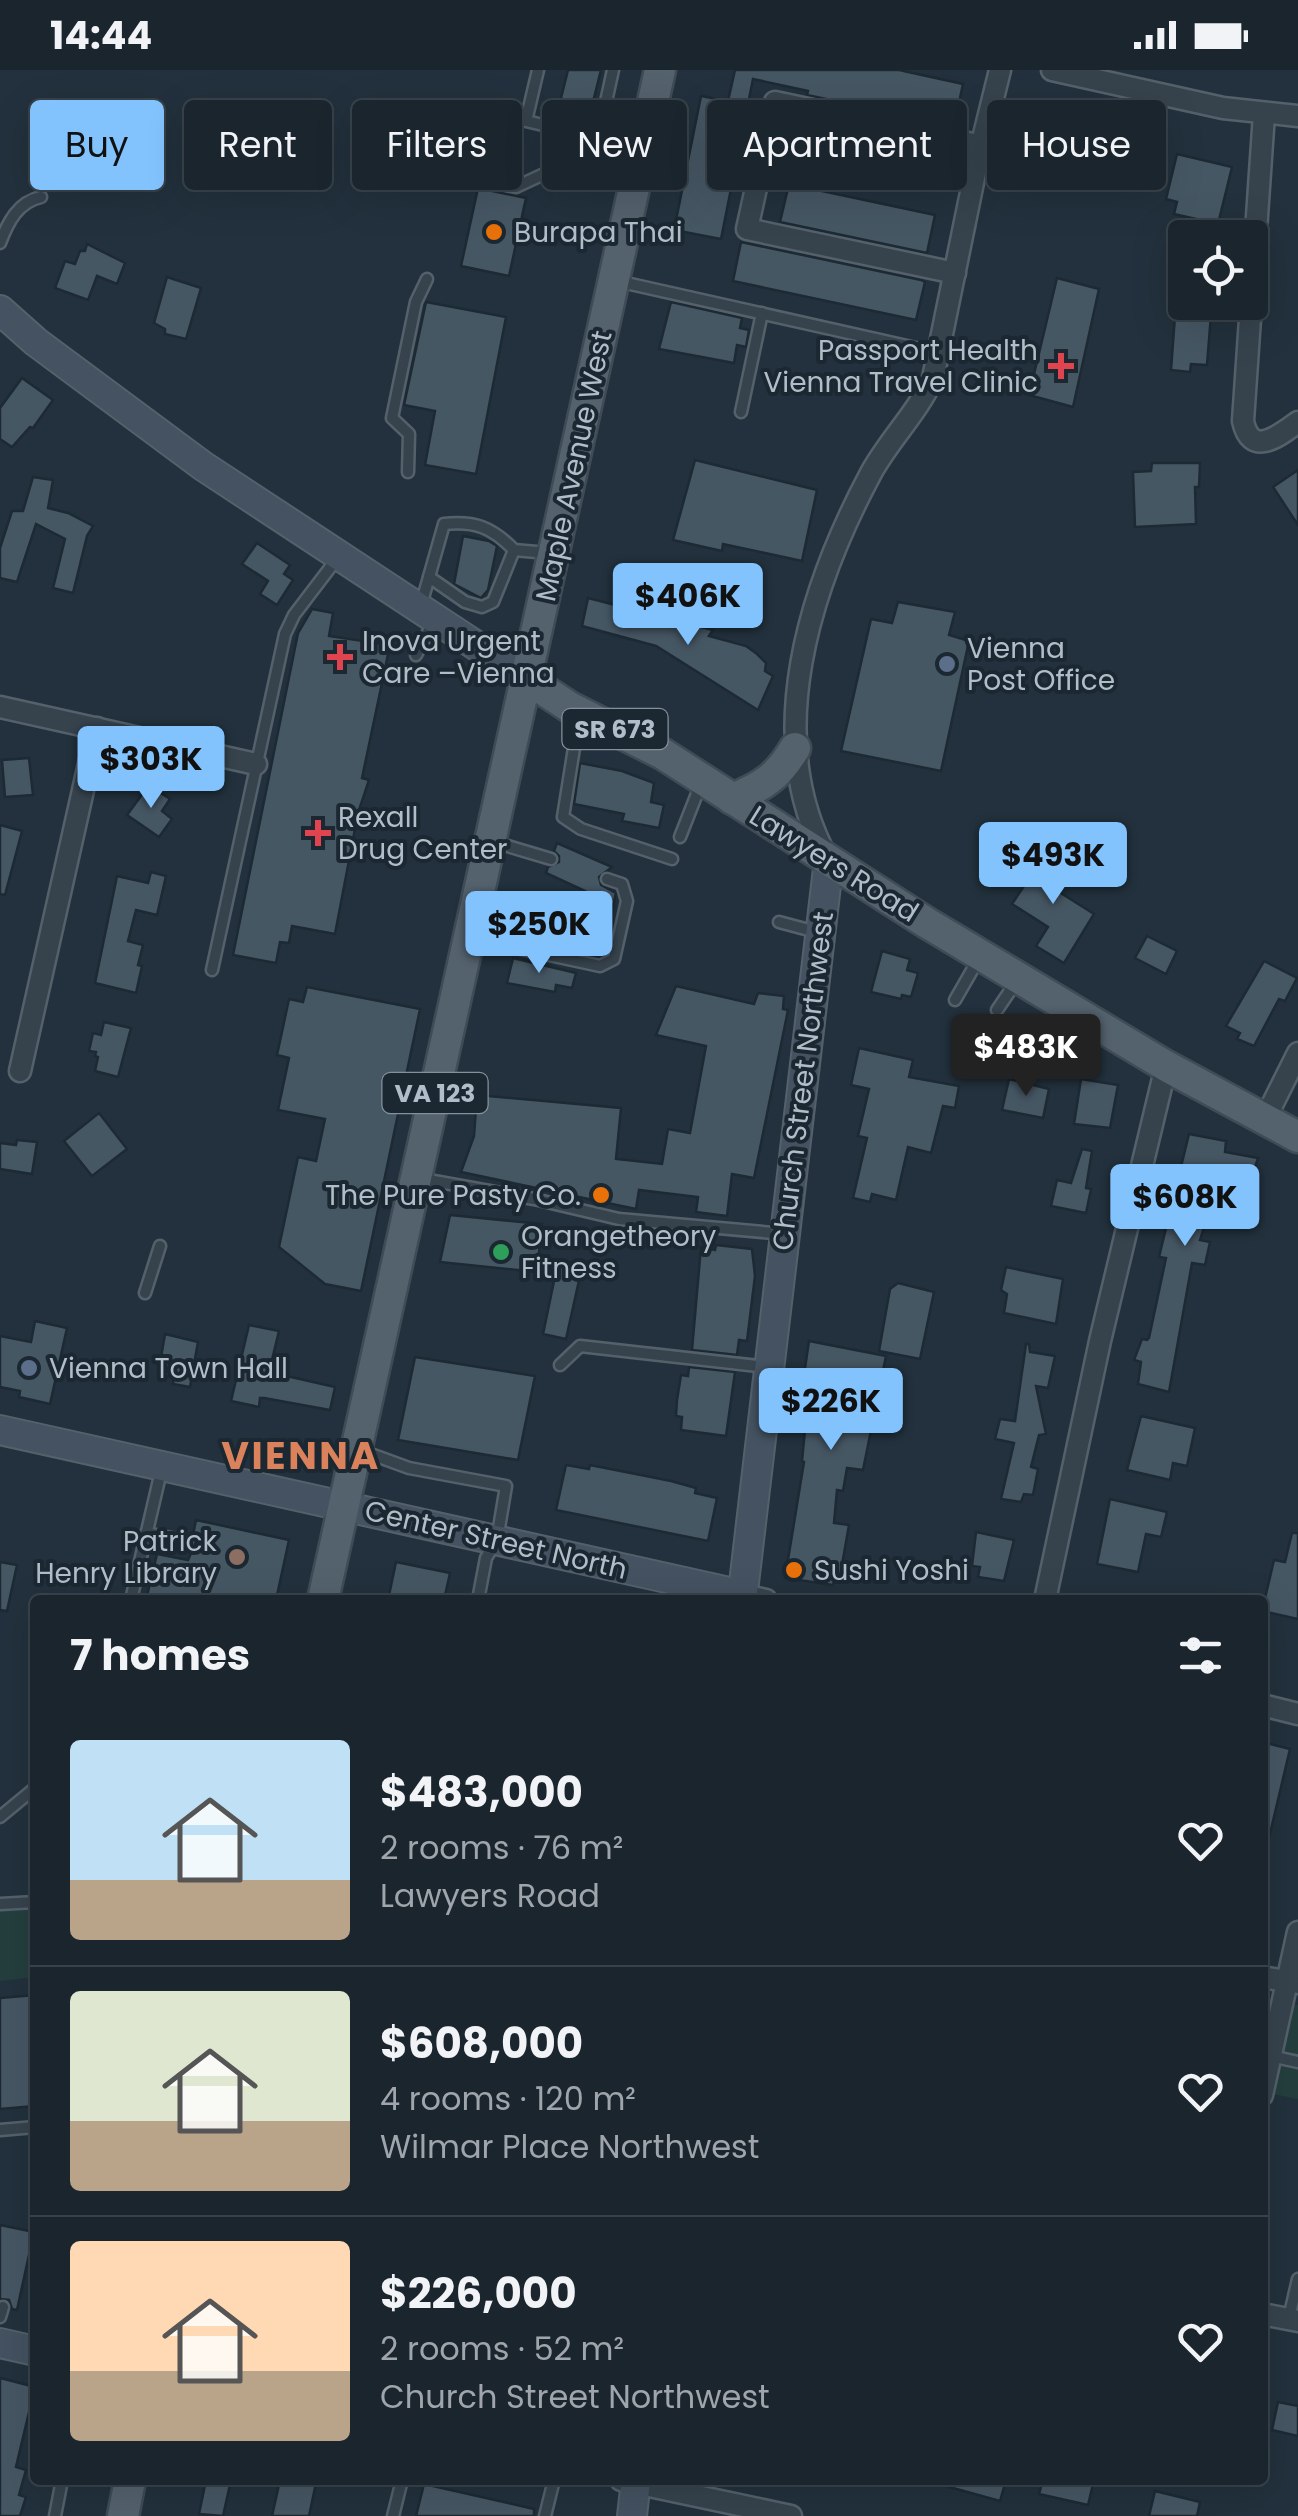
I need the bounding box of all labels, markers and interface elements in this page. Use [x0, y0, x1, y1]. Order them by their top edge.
text: 14:44 [50, 9, 152, 62]
chip: Buy [30, 100, 164, 190]
chip: Rent [184, 100, 332, 190]
chip: Filters [352, 100, 522, 190]
chip: New [542, 100, 687, 190]
chip: Apartment [707, 100, 967, 190]
chip: House [987, 100, 1166, 190]
place label: Burapa Thai [514, 213, 683, 252]
map controls [1168, 220, 1268, 320]
button: locate [1168, 220, 1268, 320]
marker: Burapa Thai [483, 221, 505, 243]
street label: Maple Avenue West [526, 327, 622, 605]
place label: Passport Health Vienna Travel Clinic [763, 331, 1038, 402]
marker: Passport Health Vienna Travel Clinic [1048, 353, 1074, 379]
pin: $406K [618, 563, 758, 648]
text: $406K [635, 573, 741, 618]
place label: Inova Urgent Care –Vienna [362, 622, 555, 693]
place label: Vienna Post Office [967, 629, 1115, 700]
marker: Inova Urgent Care –Vienna [327, 644, 353, 670]
marker: Vienna Post Office [936, 653, 958, 675]
road number: SR 673 [562, 709, 668, 749]
pin: $303K [81, 726, 221, 811]
text: $303K [100, 736, 202, 781]
street label: Lawyers Road [742, 796, 926, 932]
place label: Rexall Drug Center [338, 798, 507, 869]
marker: Rexall Drug Center [307, 822, 329, 844]
pin: $493K [983, 822, 1123, 907]
text: $493K [1001, 832, 1105, 877]
pin: $250K [469, 891, 609, 976]
text: $250K [487, 901, 591, 946]
street label: Church Street Northwest [763, 909, 843, 1253]
pin: $483K [956, 1014, 1096, 1099]
text: $483K [973, 1024, 1079, 1069]
road number: VA 123 [382, 1073, 488, 1113]
pin: $608K [1115, 1164, 1255, 1249]
text: $608K [1132, 1174, 1238, 1219]
place label: The Pure Pasty Co. [325, 1176, 581, 1215]
marker: The Pure Pasty Co. [590, 1184, 612, 1206]
place label: Orangetheory Fitness [521, 1217, 716, 1288]
marker: Orangetheory Fitness [490, 1241, 512, 1263]
place label: Vienna Town Hall [49, 1349, 288, 1388]
marker: Vienna Town Hall [18, 1357, 40, 1379]
pin: $226K [761, 1368, 901, 1453]
text: $226K [781, 1378, 881, 1423]
district label: VIENNA [221, 1429, 381, 1482]
street label: Center Street North [361, 1491, 631, 1589]
place label: Patrick Henry Library [35, 1522, 218, 1593]
marker: Patrick Henry Library [226, 1546, 248, 1568]
place label: Sushi Yoshi [814, 1551, 969, 1590]
marker: Sushi Yoshi [783, 1559, 805, 1581]
text: 7 homes [70, 1626, 250, 1685]
icon: filters [1173, 1628, 1228, 1683]
text: $483,000 [380, 1763, 583, 1822]
icon: home [150, 1780, 270, 1900]
icon: heart [1173, 1813, 1228, 1868]
text: 2 rooms · 76 m² [380, 1825, 623, 1870]
text: Lawyers Road [380, 1873, 600, 1918]
text: $608,000 [380, 2014, 583, 2073]
icon: home [150, 2031, 270, 2151]
icon: heart [1173, 2064, 1228, 2119]
text: 4 rooms · 120 m² [380, 2076, 636, 2121]
text: Wilmar Place Northwest [380, 2124, 759, 2169]
text: $226,000 [380, 2264, 577, 2323]
icon: home [150, 2281, 270, 2401]
icon: heart [1173, 2314, 1228, 2369]
text: 2 rooms · 52 m² [380, 2326, 624, 2371]
text: Church Street Northwest [380, 2374, 770, 2419]

